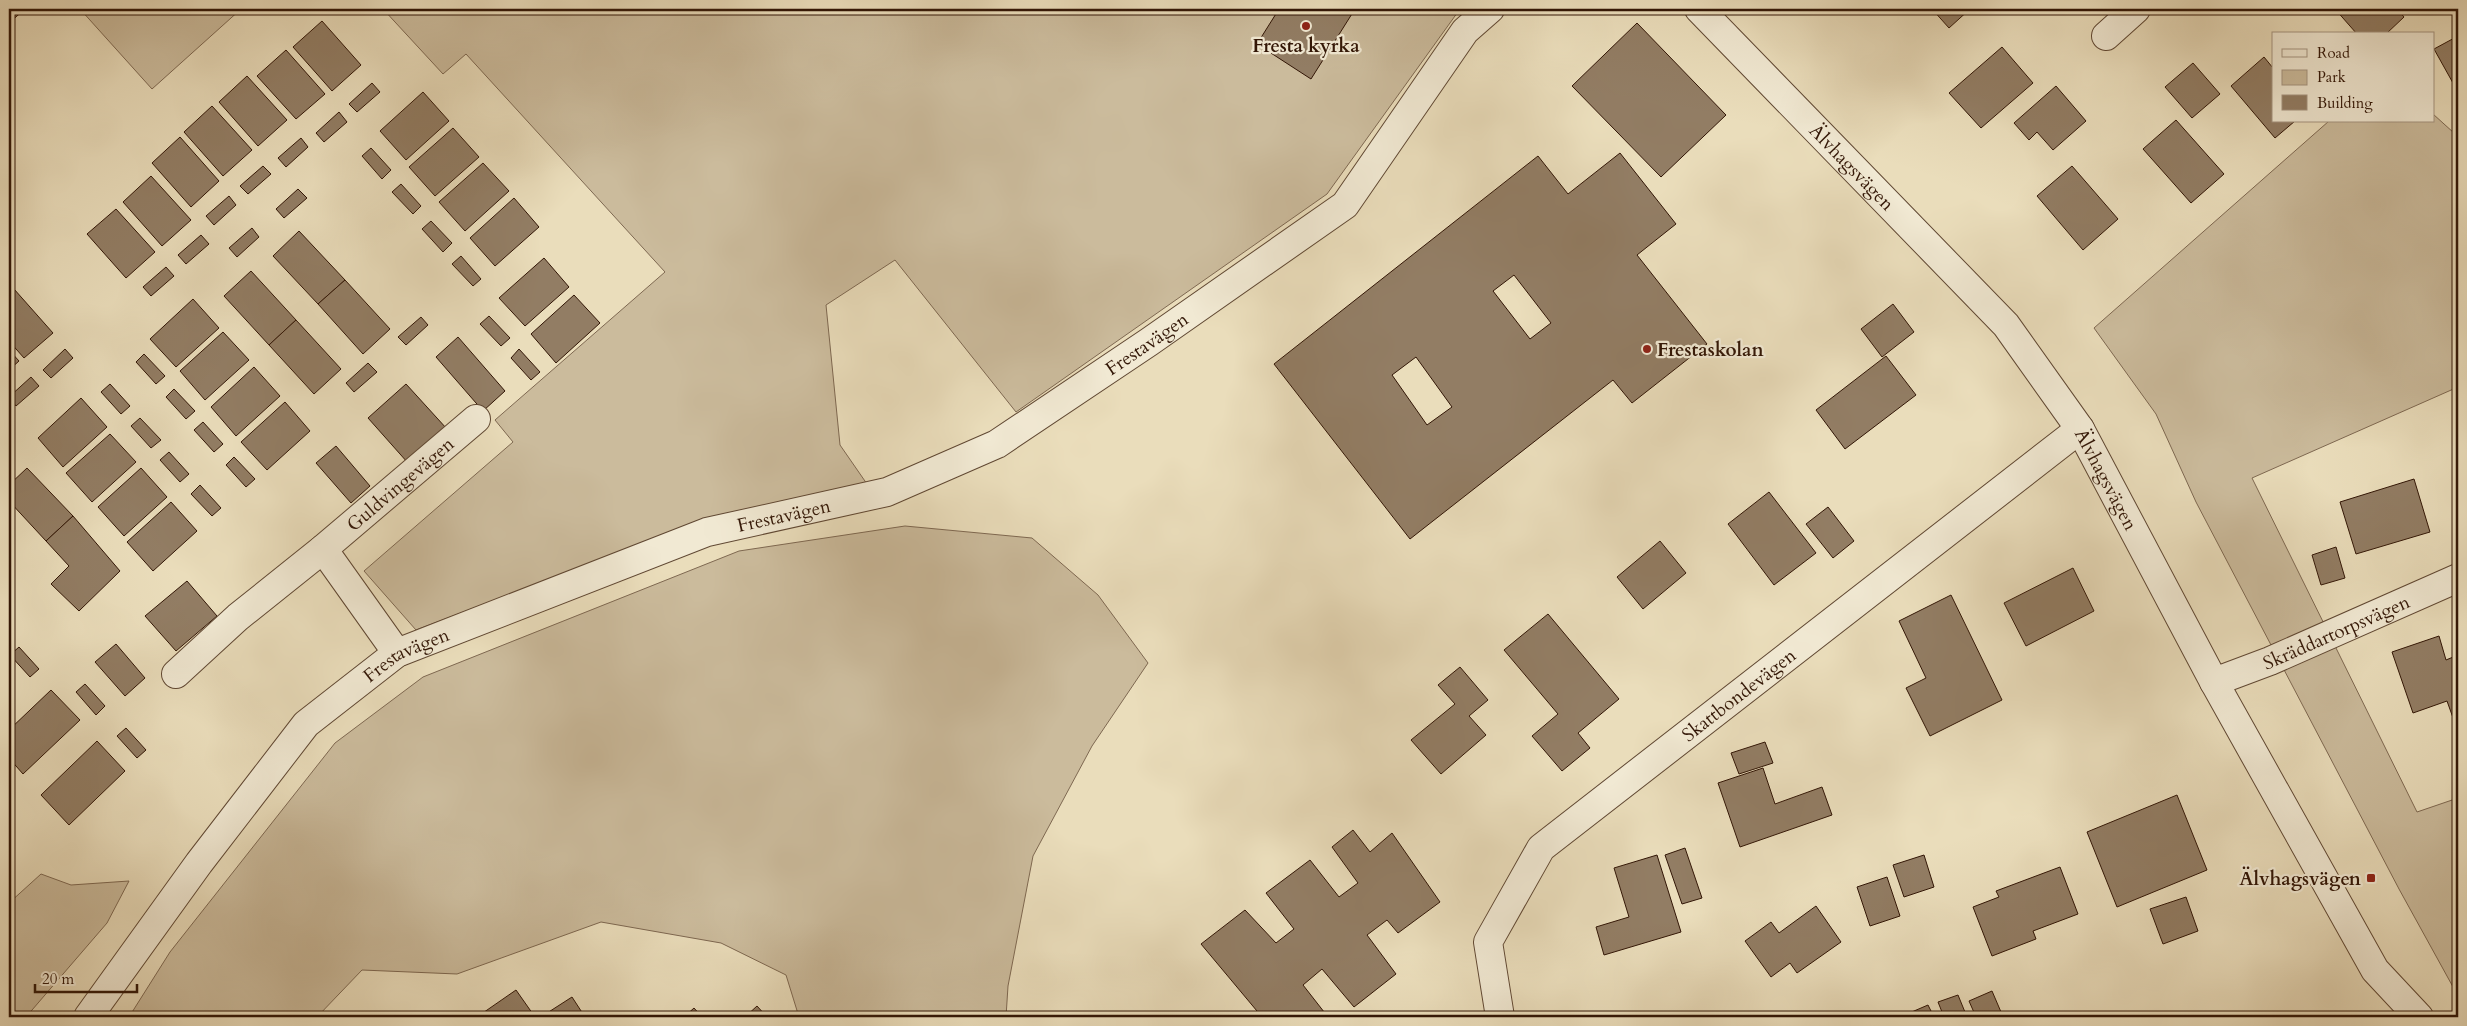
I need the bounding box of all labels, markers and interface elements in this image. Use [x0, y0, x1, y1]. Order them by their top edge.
marker: Fresta kyrka [1300, 20, 1312, 32]
legend [2272, 32, 2434, 122]
place label: Fresta kyrka [1252, 33, 1360, 59]
text: Road [2317, 43, 2350, 63]
text: Park [2317, 67, 2346, 87]
text: Building [2317, 93, 2373, 113]
street label: Älvhagsvägen [1803, 118, 1900, 217]
street label: Frestavägen [1100, 306, 1194, 382]
place label: Frestaskolan [1657, 337, 1765, 363]
marker: Frestaskolan [1641, 343, 1653, 355]
street label: Älvhagsvägen [2068, 424, 2143, 535]
street label: Guldvingevägen [341, 431, 460, 538]
street label: Frestavägen [735, 493, 833, 539]
street label: Skräddartorpsvägen [2259, 589, 2414, 677]
street label: Frestavägen [358, 622, 453, 689]
street label: Skattbondevägen [1677, 643, 1802, 748]
place label: Älvhagsvägen [2239, 866, 2362, 892]
marker: Älvhagsvägen [2365, 872, 2377, 884]
scale bar [35, 961, 138, 993]
text: 20 m [42, 969, 74, 989]

